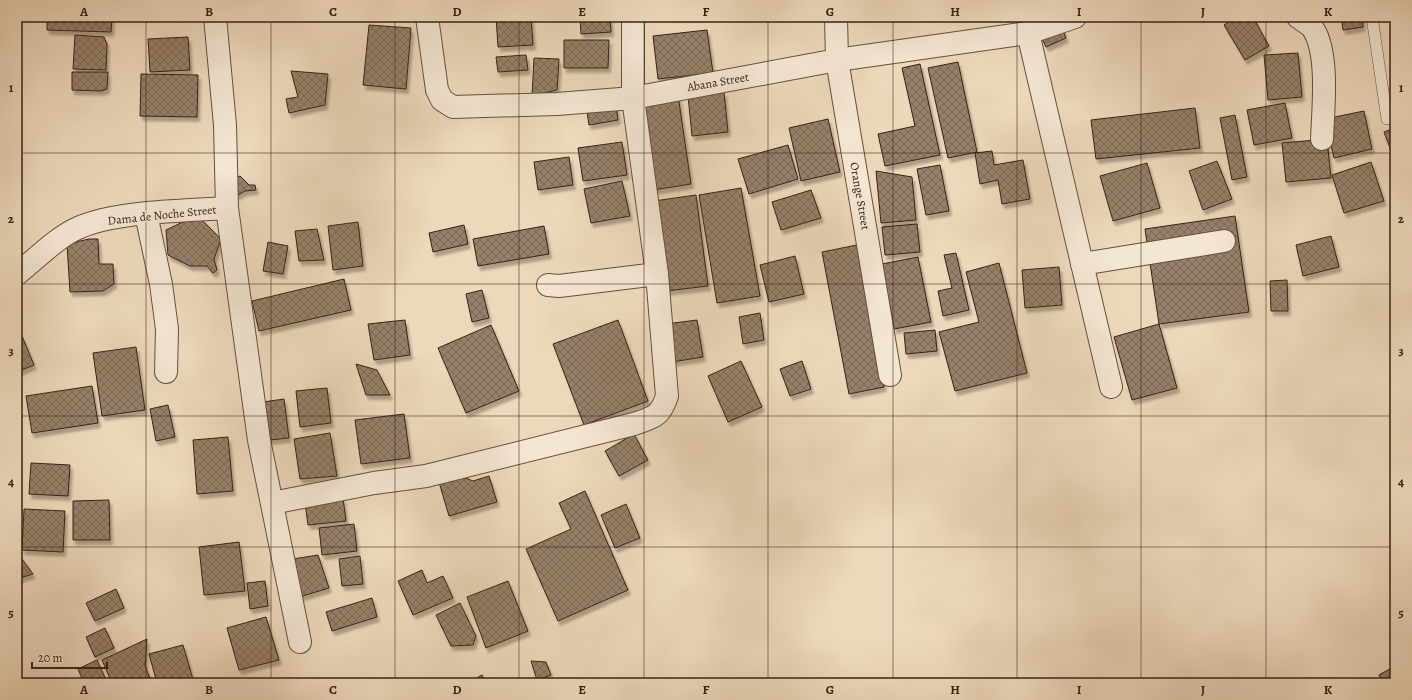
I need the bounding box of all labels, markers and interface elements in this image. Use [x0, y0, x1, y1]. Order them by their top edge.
text: A [79, 3, 89, 20]
text: B [205, 3, 213, 20]
text: C [329, 3, 337, 20]
text: D [452, 3, 462, 20]
text: E [578, 3, 586, 20]
text: F [703, 3, 710, 20]
text: G [826, 3, 834, 20]
text: H [950, 3, 960, 20]
text: I [1077, 3, 1082, 20]
text: J [1201, 3, 1205, 20]
text: K [1324, 3, 1333, 20]
street label: Abana Street [685, 69, 750, 95]
text: 1 [9, 79, 14, 96]
text: 1 [1399, 79, 1404, 96]
street label: Orange Street [846, 161, 874, 231]
street label: Dama de Noche Street [107, 201, 217, 229]
text: 2 [8, 210, 15, 227]
text: 2 [1398, 210, 1405, 227]
text: 3 [8, 342, 14, 359]
text: 3 [1398, 342, 1404, 359]
text: 4 [8, 473, 14, 490]
text: 4 [1398, 473, 1404, 490]
text: 5 [8, 604, 14, 621]
text: 5 [1398, 604, 1404, 621]
scale bar [32, 644, 107, 670]
text: 20 m [38, 650, 62, 666]
text: A [79, 681, 89, 698]
text: B [205, 681, 213, 698]
text: C [329, 681, 337, 698]
text: D [452, 681, 462, 698]
text: E [578, 681, 586, 698]
text: F [703, 681, 710, 698]
text: G [826, 681, 834, 698]
text: H [950, 681, 960, 698]
text: I [1077, 681, 1082, 698]
text: J [1201, 681, 1205, 698]
text: K [1324, 681, 1333, 698]

